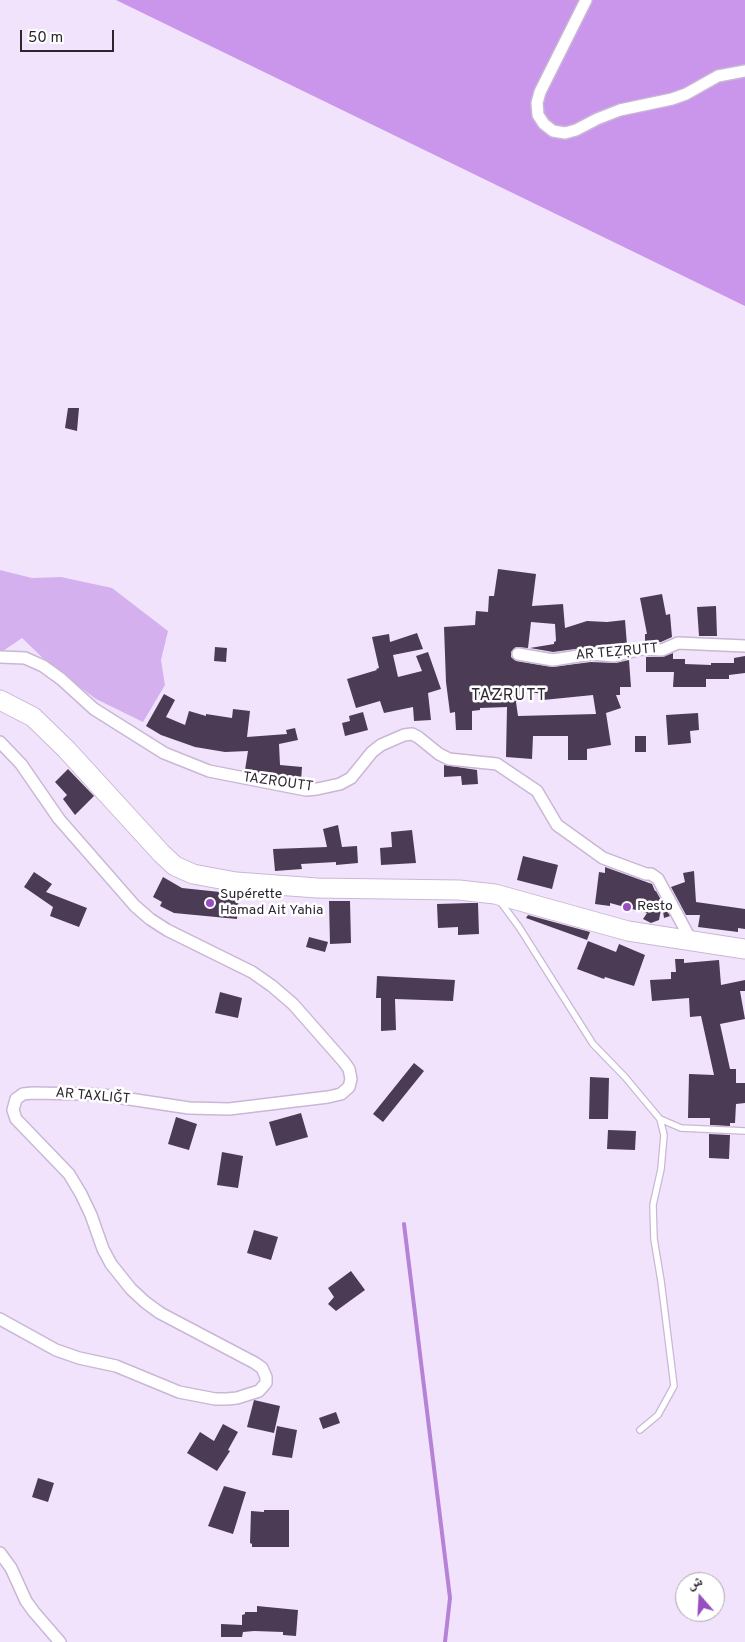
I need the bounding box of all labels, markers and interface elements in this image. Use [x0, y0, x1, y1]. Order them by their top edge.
scale bar [22, 20, 116, 52]
text: 50 m [28, 29, 63, 48]
street label: AR TEẒṚUTT [575, 641, 659, 665]
district label: TAZRUTT [470, 687, 548, 707]
street label: TAZROUTT [242, 770, 314, 796]
place label: Supérette Hamad Ait Yahia [220, 887, 323, 920]
marker: Supérette Hamad Ait Yahia [204, 897, 216, 909]
place label: Resto [637, 899, 673, 915]
marker: Resto [621, 901, 633, 913]
street label: AR TAXLIǦT [55, 1085, 131, 1109]
north arrow [675, 1572, 725, 1622]
text: ش [685, 1573, 705, 1594]

